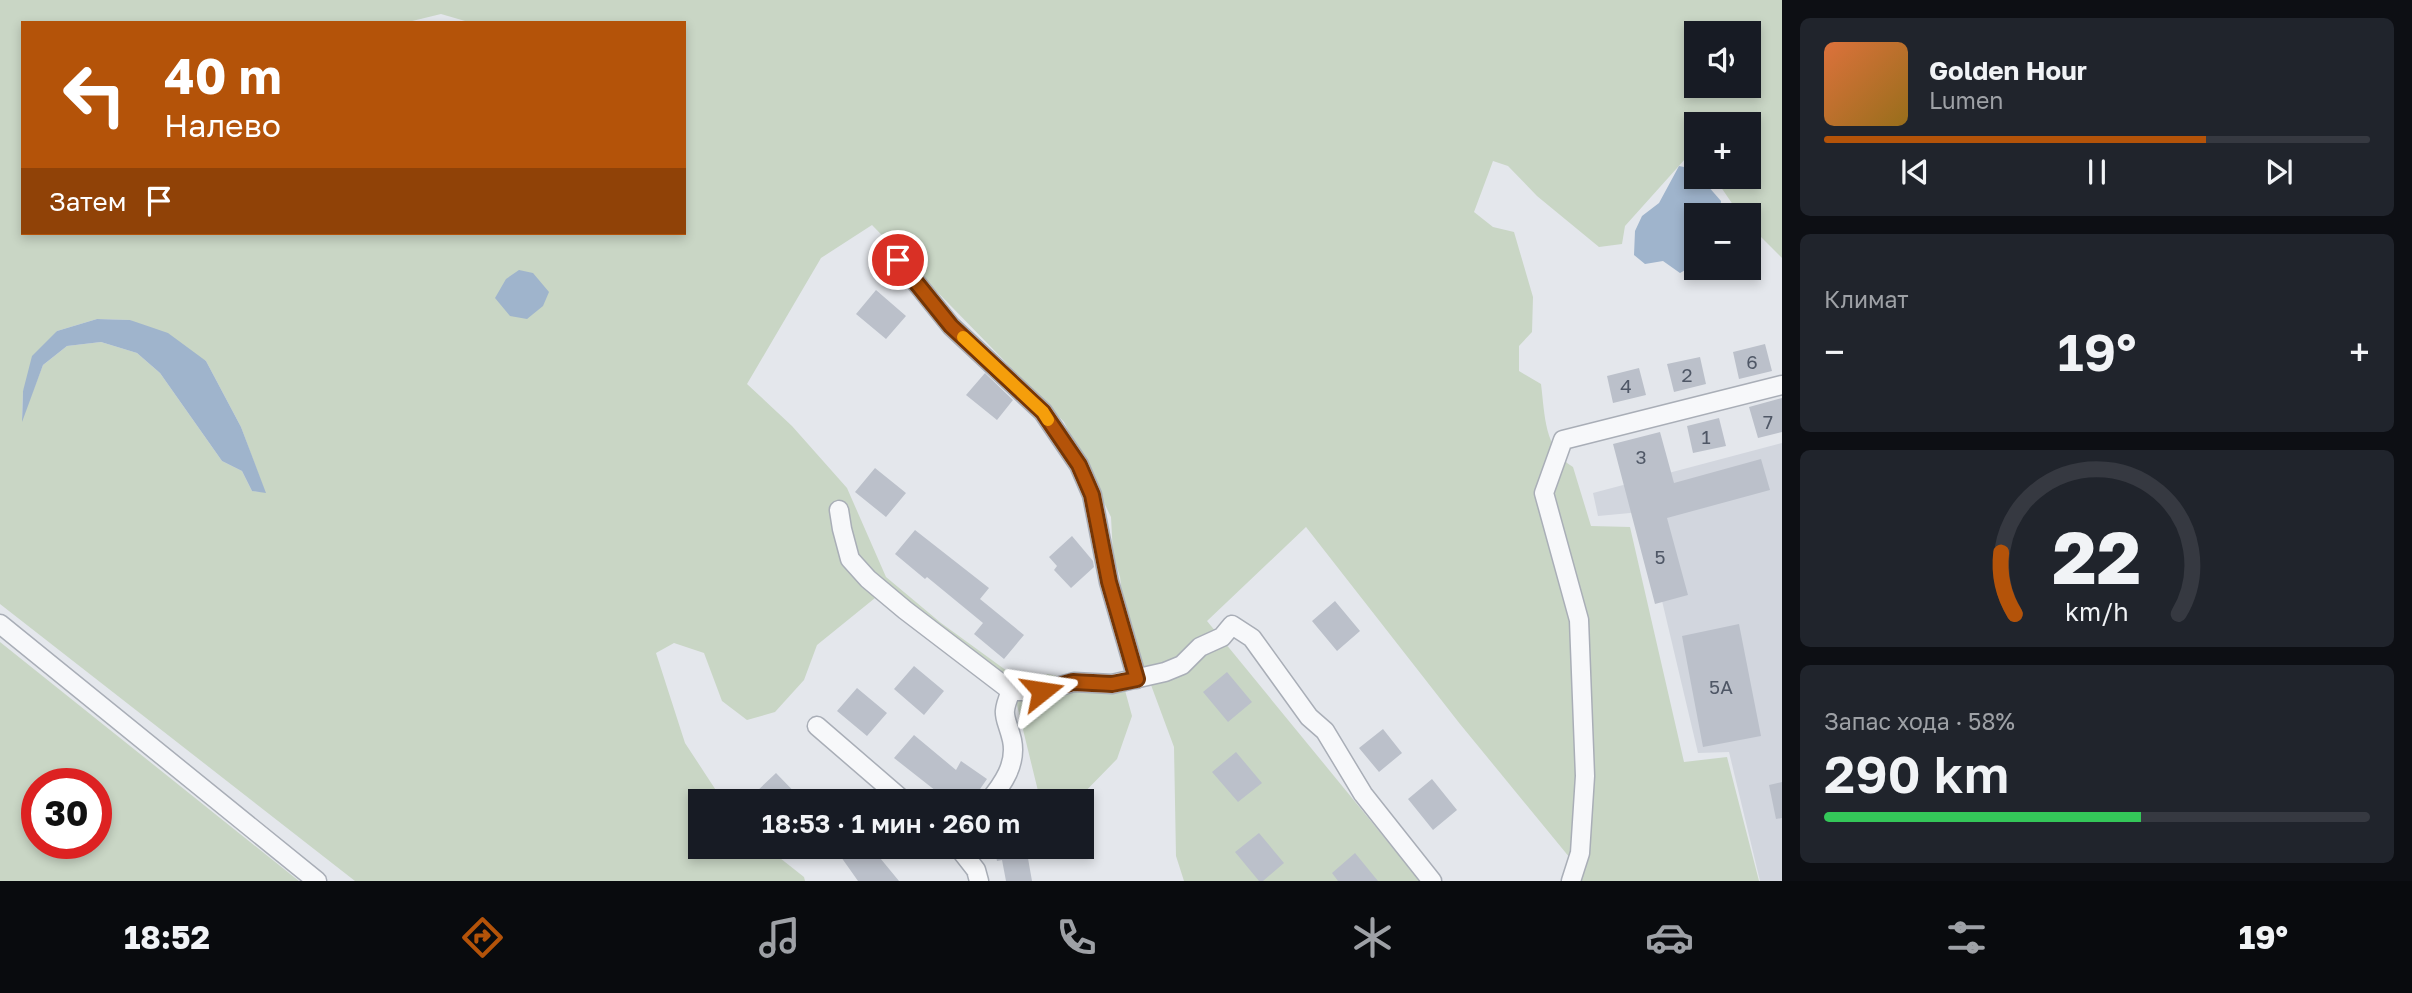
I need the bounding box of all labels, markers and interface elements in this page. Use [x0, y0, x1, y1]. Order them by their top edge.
map controls [1684, 21, 1761, 280]
button: sound [1684, 21, 1761, 98]
text: 40 m [164, 46, 282, 105]
icon: left [49, 49, 140, 140]
text: Golden Hour [1929, 55, 2087, 86]
text: Lumen [1929, 86, 2003, 114]
text: Налево [164, 106, 281, 144]
button: + [1684, 112, 1761, 189]
icon: previous [1896, 153, 1934, 191]
icon: pause [2078, 153, 2116, 191]
icon: next [2260, 153, 2298, 191]
icon: arrive [140, 182, 178, 220]
text: Затем [49, 186, 126, 217]
button: − [1684, 203, 1761, 280]
pin [868, 230, 928, 290]
icon: arrive [879, 241, 917, 279]
text: Климат [1824, 285, 1909, 313]
text: 19° [2058, 320, 2136, 382]
text: − [1824, 329, 1845, 374]
text: + [2349, 329, 2370, 374]
house number: 6 [1746, 350, 1758, 373]
house number: 2 [1681, 363, 1693, 386]
house number: 4 [1620, 374, 1632, 397]
house number: 7 [1763, 410, 1773, 433]
house number: 1 [1701, 425, 1711, 448]
house number: 3 [1635, 445, 1647, 468]
text: 22 [2053, 514, 2141, 601]
house number: 5 [1654, 545, 1666, 568]
text: km/h [2065, 596, 2129, 627]
position arrow [1005, 654, 1079, 728]
house number: 5А [1709, 675, 1733, 698]
text: Запас хода · 58% [1824, 707, 2015, 735]
text: 290 km [1824, 742, 2009, 804]
speed limit sign: 30 [21, 768, 112, 859]
text: 18:53 · 1 мин · 260 m [762, 808, 1020, 839]
icon: directions [458, 913, 507, 962]
icon: music [755, 913, 804, 962]
icon: phone [1052, 913, 1101, 962]
icon: climate [1348, 913, 1397, 962]
icon: car [1645, 913, 1694, 962]
icon: filters [1942, 913, 1991, 962]
text: 18:52 [124, 918, 210, 956]
text: 19° [2239, 918, 2288, 956]

